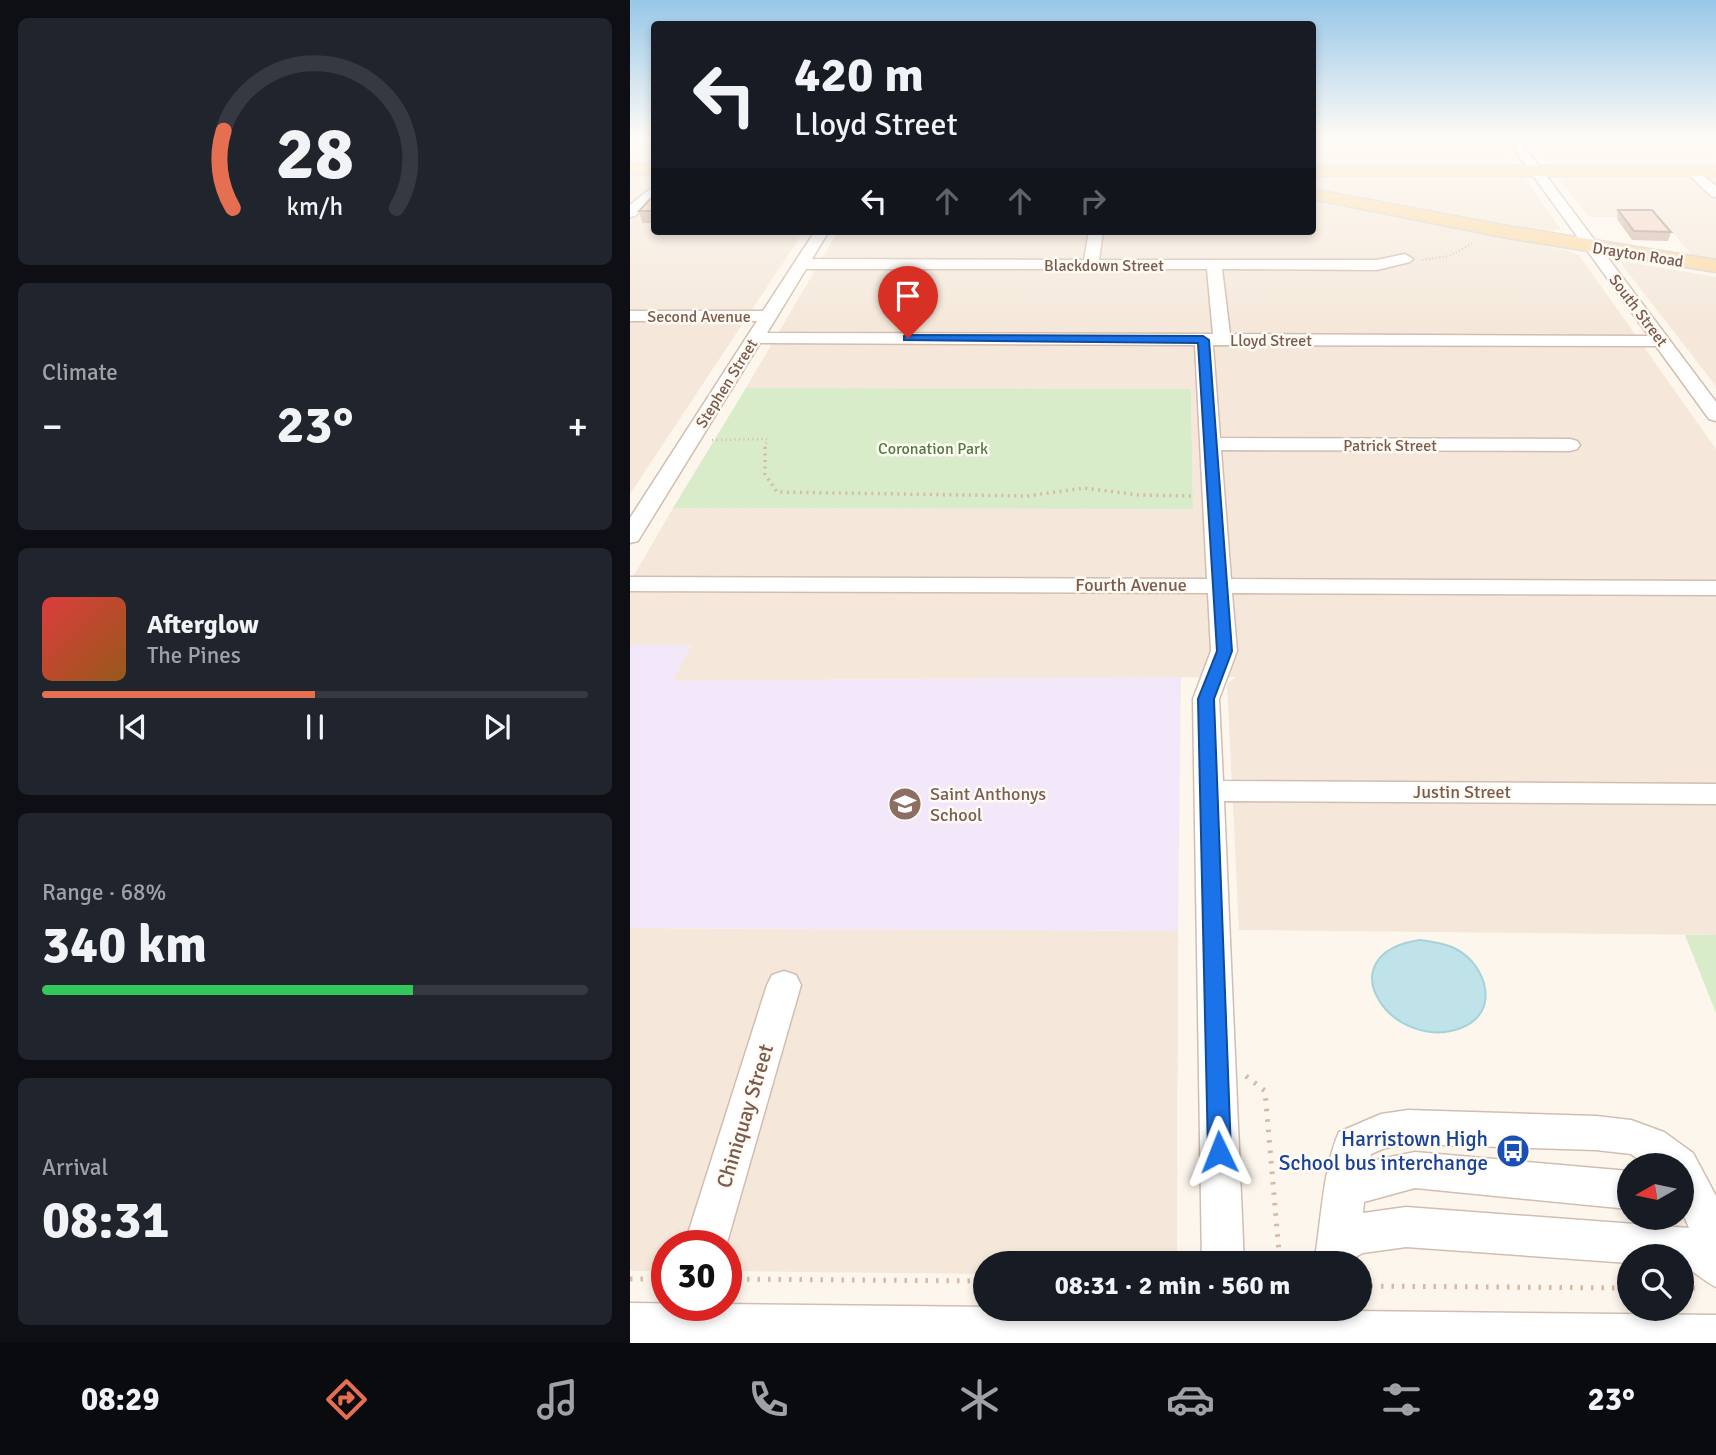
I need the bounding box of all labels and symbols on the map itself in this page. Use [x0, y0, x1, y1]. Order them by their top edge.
street label: Drayton Road [1591, 238, 1685, 272]
street label: Blackdown Street [1044, 256, 1164, 276]
pin [878, 266, 938, 338]
street label: South Street [1604, 270, 1672, 351]
street label: Second Avenue [647, 307, 751, 327]
street label: Lloyd Street [1230, 331, 1312, 351]
street label: Stephen Street [691, 335, 762, 432]
street label: Patrick Street [1343, 436, 1437, 456]
park label: Coronation Park [878, 439, 988, 459]
street label: Fourth Avenue [1075, 574, 1187, 596]
street label: Justin Street [1413, 781, 1511, 803]
place label: Saint Anthonys School [930, 783, 1046, 826]
school or university icon: Saint Anthonys School [886, 785, 924, 823]
street label: Chiniquay Street [711, 1041, 779, 1191]
position arrow [1182, 1115, 1256, 1189]
place label: Harristown High School bus interchange [1279, 1126, 1488, 1176]
bus stop icon: Harristown High School bus interchange [1494, 1132, 1532, 1170]
north arrow [1617, 1153, 1694, 1230]
speed limit sign: 30 [651, 1230, 742, 1321]

